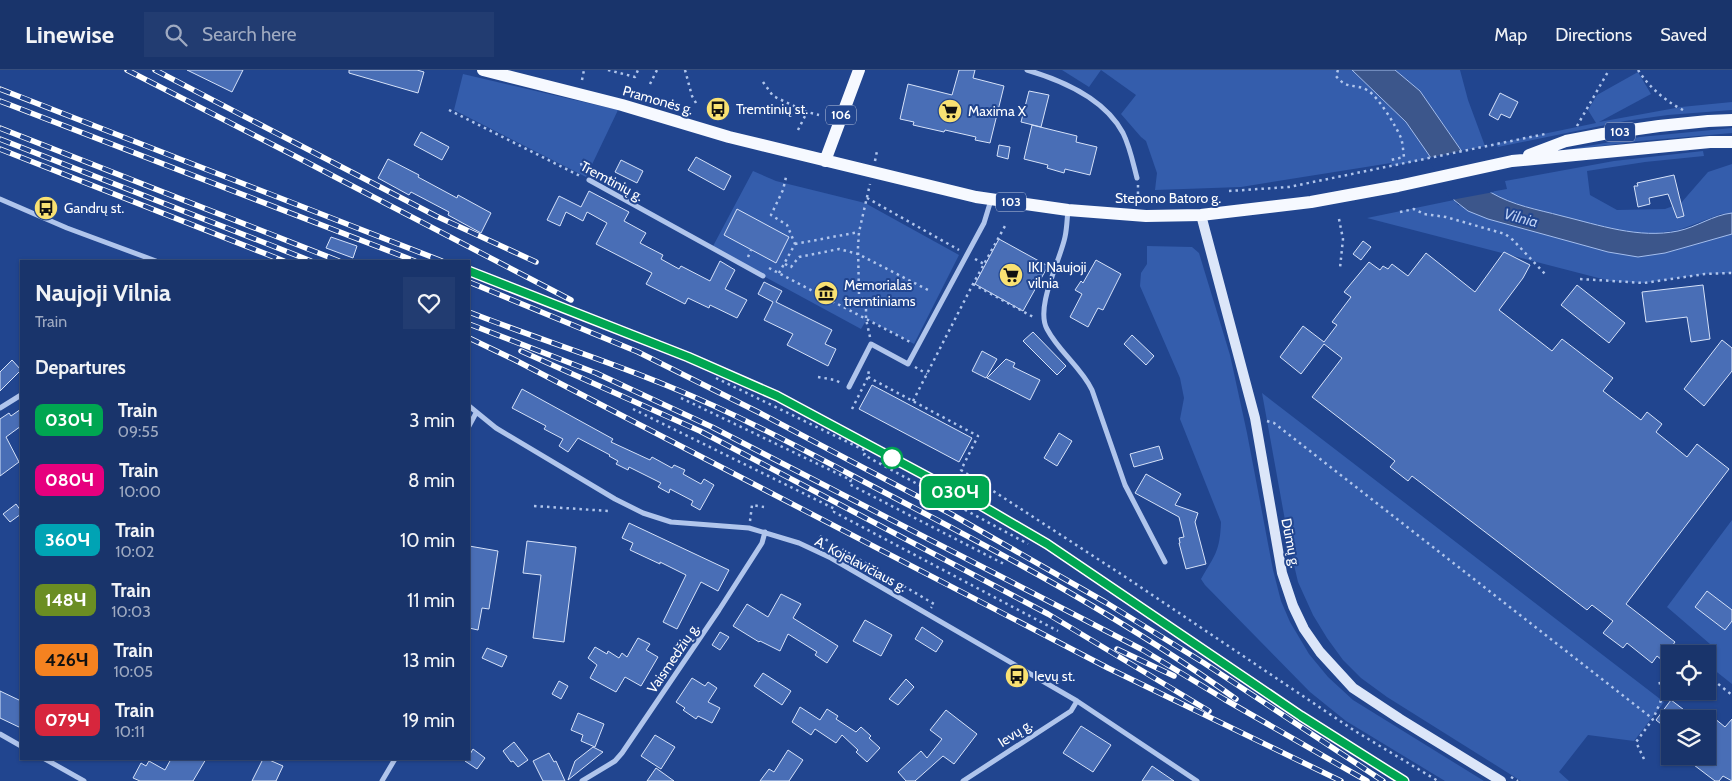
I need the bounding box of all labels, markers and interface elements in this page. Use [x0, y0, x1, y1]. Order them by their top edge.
search box [144, 12, 494, 57]
text: Linewise [25, 20, 114, 49]
icon: search [162, 21, 190, 49]
text: Search here [202, 23, 297, 46]
text: Map [1494, 24, 1527, 46]
text: Directions [1555, 24, 1632, 46]
text: Saved [1660, 24, 1707, 46]
street label: Pramonės g. [621, 81, 696, 119]
bus stop icon: Tremtinių st. [705, 96, 731, 122]
supermarket icon: Maxima X [937, 98, 963, 124]
place label: Tremtinių st. [736, 100, 808, 118]
place label: Maxima X [968, 102, 1027, 120]
road number: 106 [826, 106, 856, 124]
road number: 103 [1605, 122, 1635, 142]
street label: Tremtinių g. [577, 157, 647, 205]
street label: Stepono Batoro g. [1115, 189, 1221, 207]
road number: 103 [996, 192, 1026, 212]
bus stop icon: Gandrų st. [33, 195, 59, 221]
place label: Gandrų st. [64, 199, 124, 217]
water label: Vilnia [1502, 205, 1540, 231]
place label: IKI Naujoji vilnia [1028, 258, 1087, 292]
supermarket icon: IKI Naujoji vilnia [998, 262, 1024, 288]
place label: Memorialas tremtiniams [844, 276, 916, 310]
button: heart [403, 277, 455, 329]
text: Naujoji Vilnia [35, 278, 171, 307]
museum icon: Memorialas tremtiniams [813, 280, 839, 306]
text: Train [35, 312, 67, 331]
text: Departures [35, 356, 126, 379]
text: Train [118, 399, 157, 422]
text: 030Ч [45, 409, 93, 431]
text: 3 min [409, 409, 455, 432]
text: 09:55 [118, 422, 159, 441]
unlabelled marker [881, 447, 903, 469]
text: Train [119, 459, 159, 482]
text: 080Ч [45, 469, 94, 491]
text: 8 min [408, 469, 455, 492]
line badge: 030Ч [920, 476, 990, 508]
text: 030Ч [931, 481, 979, 503]
text: 10:00 [119, 482, 161, 501]
street label: Dūmų g. [1277, 517, 1305, 569]
text: Train [115, 519, 155, 542]
text: 360Ч [45, 529, 90, 551]
text: 10 min [400, 529, 455, 552]
street label: A. Kojelavičiaus g. [812, 532, 910, 596]
text: 10:02 [115, 542, 154, 561]
text: Train [111, 579, 151, 602]
text: 148Ч [45, 589, 86, 611]
text: 11 min [407, 589, 455, 612]
text: 10:03 [111, 602, 151, 621]
street label: Vaismedžių g. [643, 619, 703, 696]
text: Train [113, 639, 153, 662]
map controls [1661, 645, 1716, 765]
button: locate [1661, 645, 1716, 700]
text: 426Ч [45, 649, 88, 671]
text: 13 min [403, 649, 455, 672]
text: 10:05 [113, 662, 153, 681]
bus stop icon: Ievų st. [1004, 663, 1030, 689]
place label: Ievų st. [1034, 667, 1075, 685]
text: Train [115, 699, 154, 722]
text: 079Ч [45, 709, 90, 731]
text: 19 min [402, 709, 455, 732]
button: layers [1661, 710, 1716, 765]
street label: Ievų g. [994, 715, 1036, 751]
text: 10:11 [115, 722, 145, 741]

